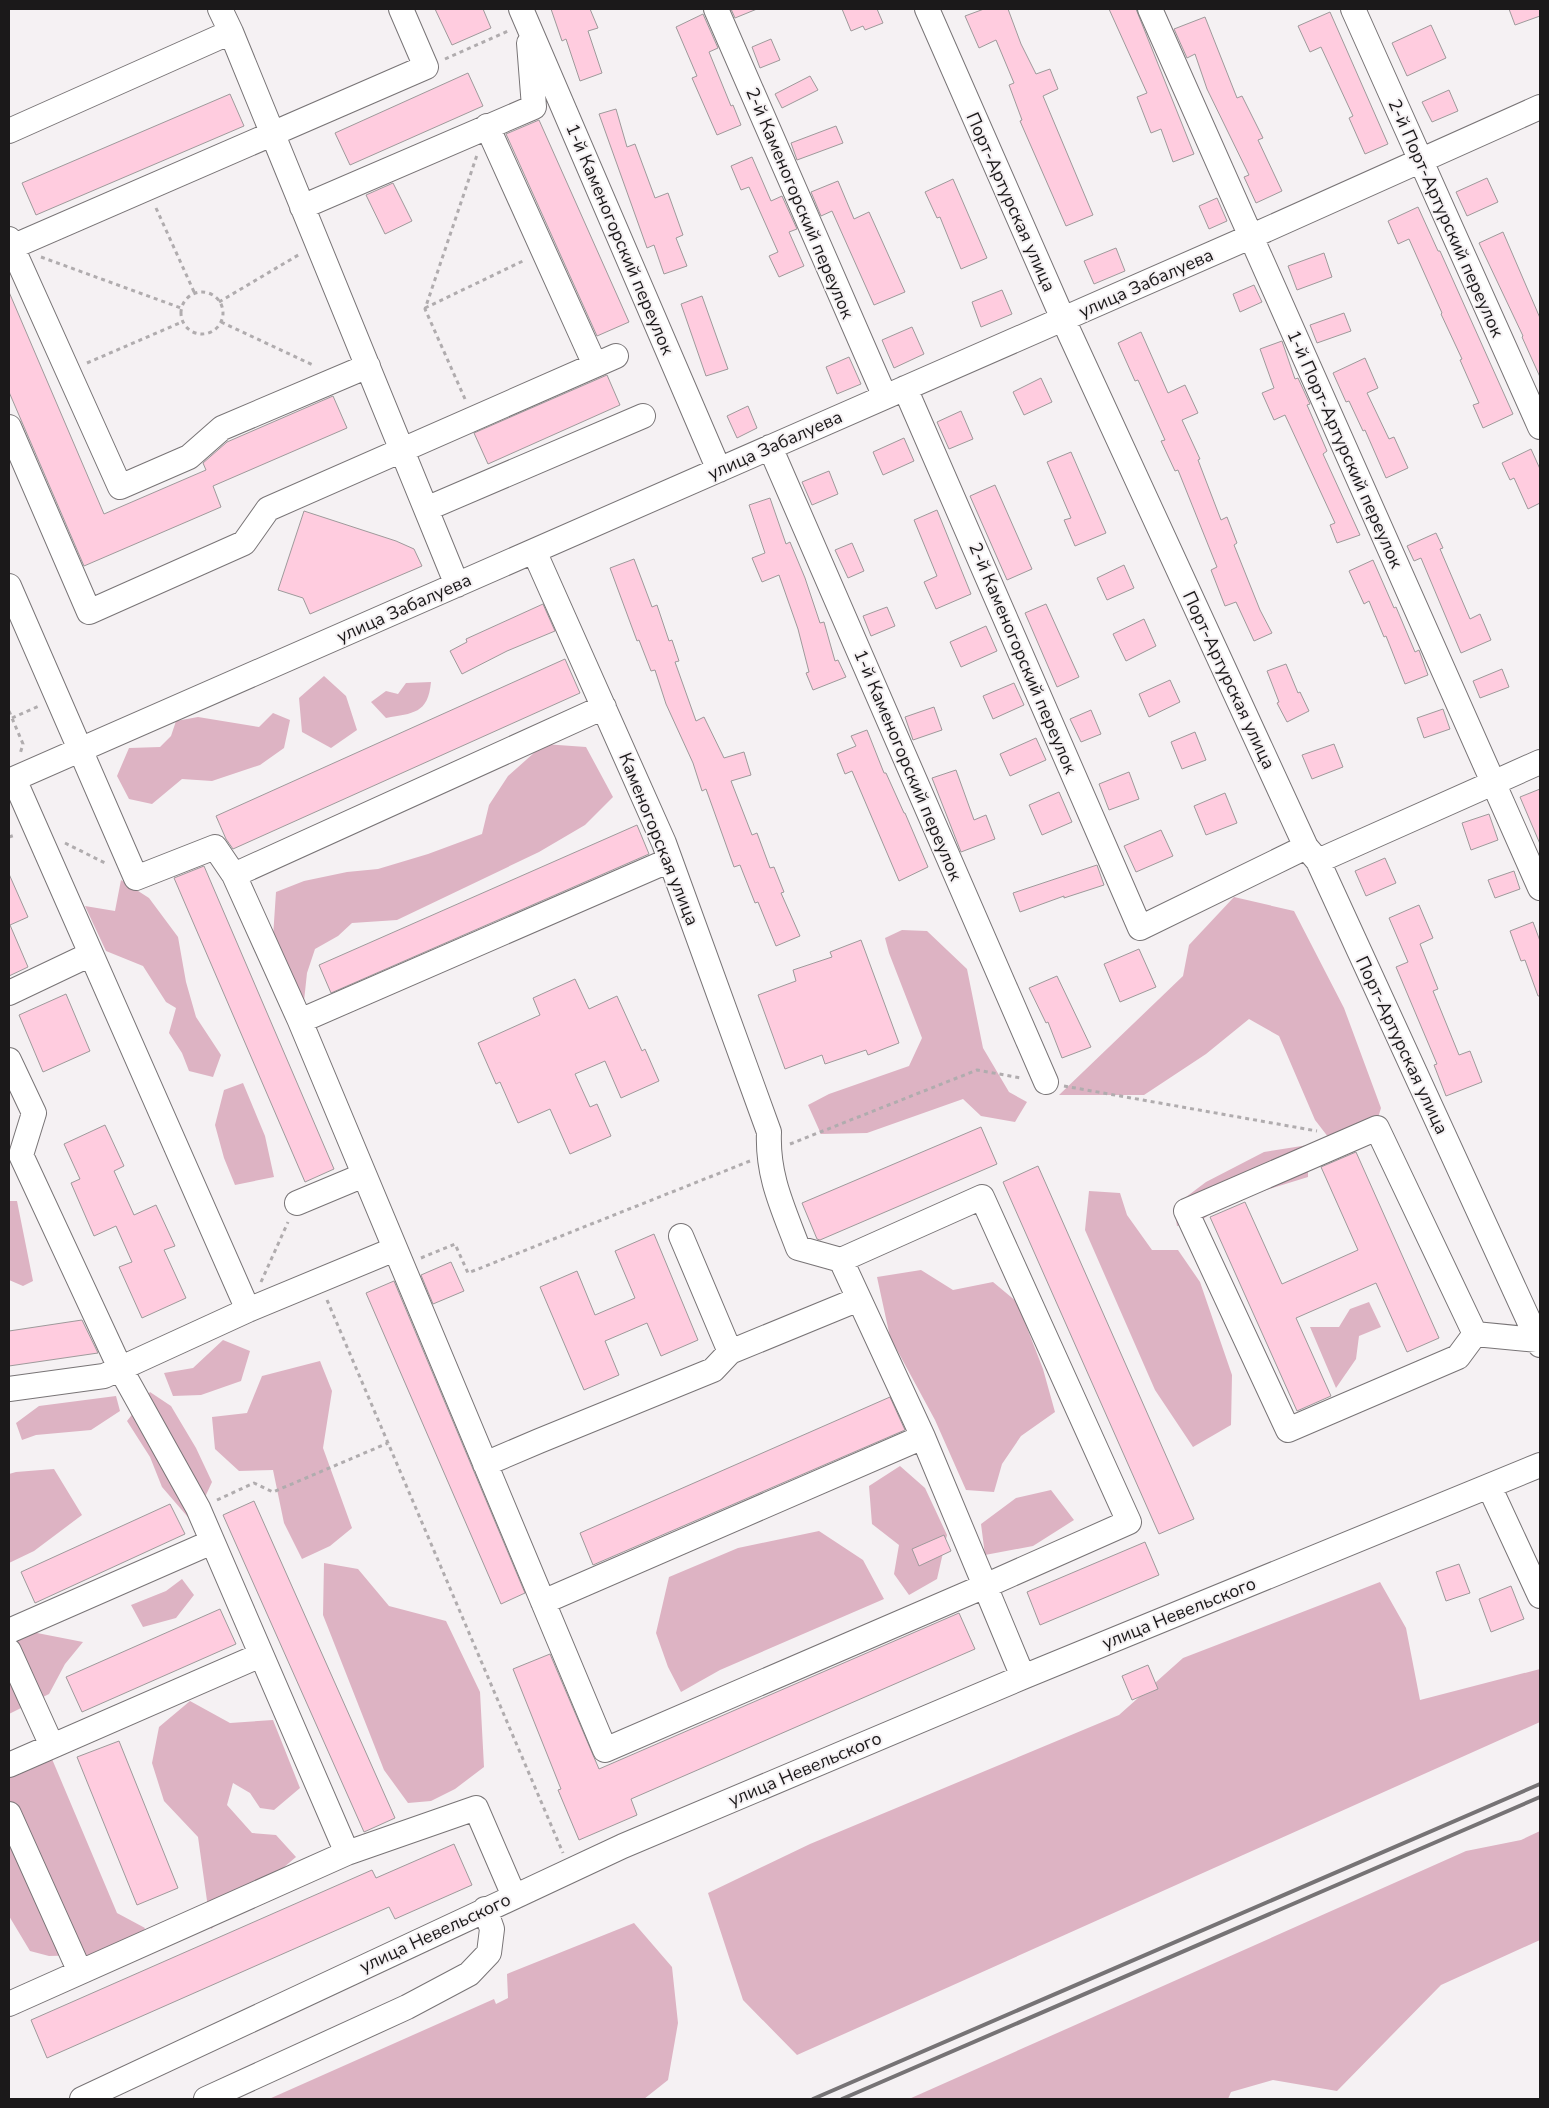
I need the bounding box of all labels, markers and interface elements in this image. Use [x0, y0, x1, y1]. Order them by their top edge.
street label: 2-й Каменогорский переулок [740, 84, 860, 323]
street label: 2-й Порт-Артурский переулок [1382, 95, 1510, 341]
street label: Порт-Артурская улица [961, 109, 1061, 295]
street label: 1-й Каменогорский переулок [560, 120, 680, 359]
street label: улица Забалуева [1075, 243, 1217, 323]
street label: 1-й Порт-Артурский переулок [1281, 326, 1409, 572]
street label: улица Забалуева [704, 405, 846, 485]
street label: 2-й Каменогорский переулок [963, 539, 1083, 778]
street label: улица Забалуева [333, 568, 475, 648]
street label: Порт-Артурская улица [1177, 587, 1281, 773]
street label: 1-й Каменогорский переулок [848, 646, 968, 885]
street label: Каменогорская улица [613, 749, 705, 929]
street label: Порт-Артурская улица [1350, 952, 1454, 1138]
street label: улица Невельского [1098, 1571, 1260, 1655]
street label: улица Невельского [725, 1726, 885, 1812]
street label: улица Невельского [356, 1887, 514, 1979]

